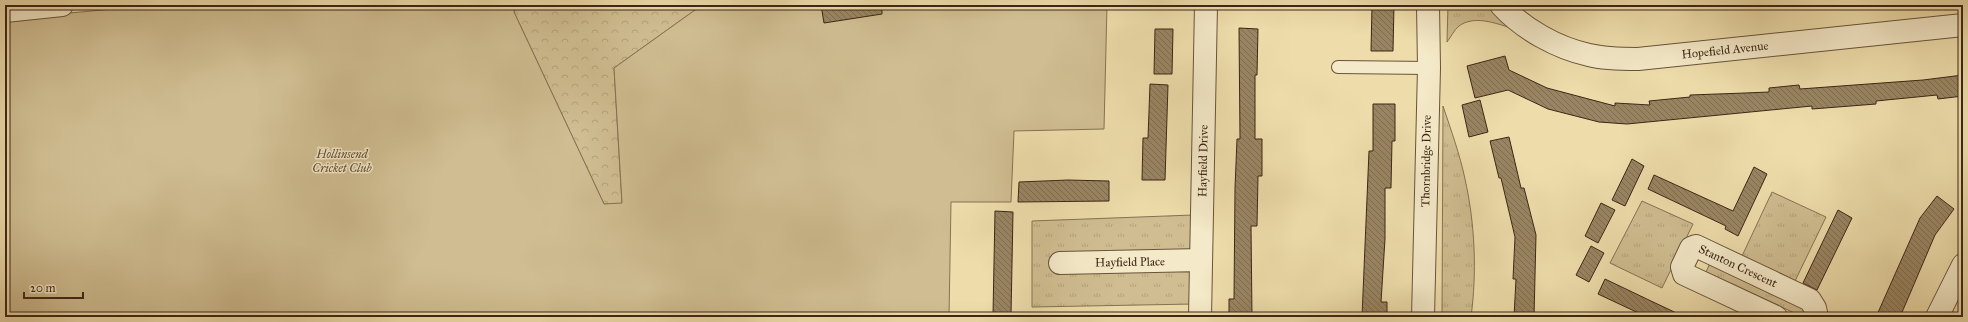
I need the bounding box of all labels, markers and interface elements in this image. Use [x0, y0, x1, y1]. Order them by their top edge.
street label: Hopefield Avenue [1681, 38, 1769, 62]
street label: Thornbridge Drive [1418, 115, 1435, 207]
street label: Hayfield Drive [1195, 125, 1211, 197]
park label: Hollinsend Cricket Club [312, 147, 373, 175]
street label: Stanton Crescent [1697, 242, 1780, 291]
street label: Hayfield Place [1095, 254, 1165, 270]
scale bar [24, 274, 83, 300]
text: 20 m [30, 281, 56, 295]

